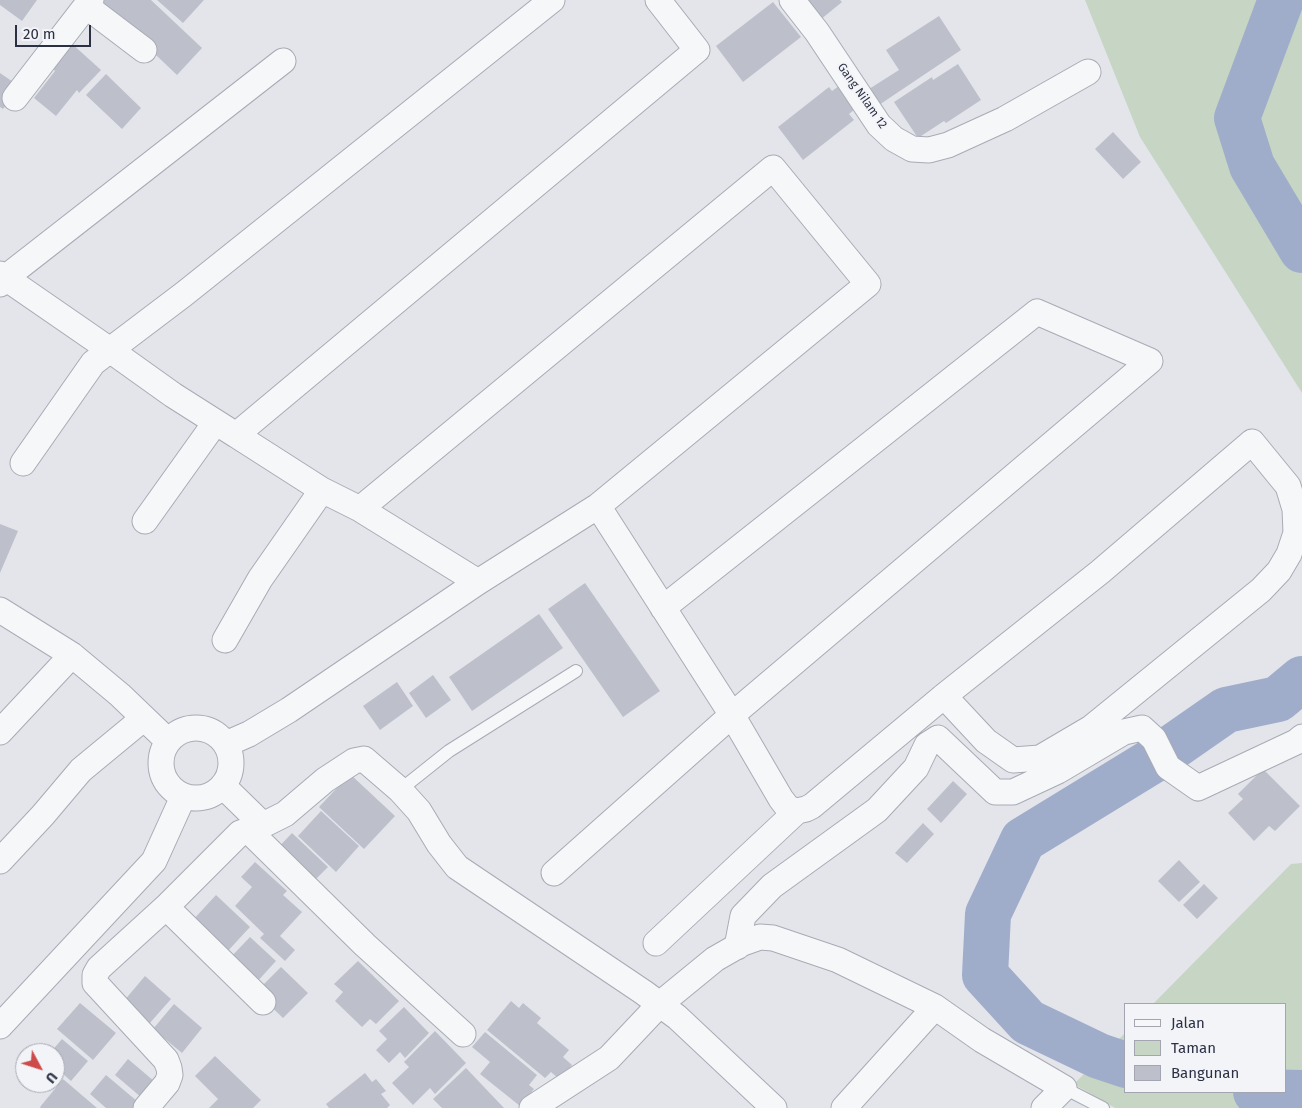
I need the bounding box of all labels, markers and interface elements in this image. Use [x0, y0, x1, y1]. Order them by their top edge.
scale bar [18, 15, 94, 47]
text: 20 m [23, 25, 56, 43]
street label: Gang Nilam 12 [834, 60, 890, 132]
legend [1124, 1003, 1287, 1093]
text: Jalan [1171, 1014, 1205, 1032]
text: Taman [1171, 1039, 1216, 1057]
north arrow [15, 1043, 65, 1093]
text: Bangunan [1171, 1064, 1239, 1082]
text: U [42, 1068, 61, 1086]

